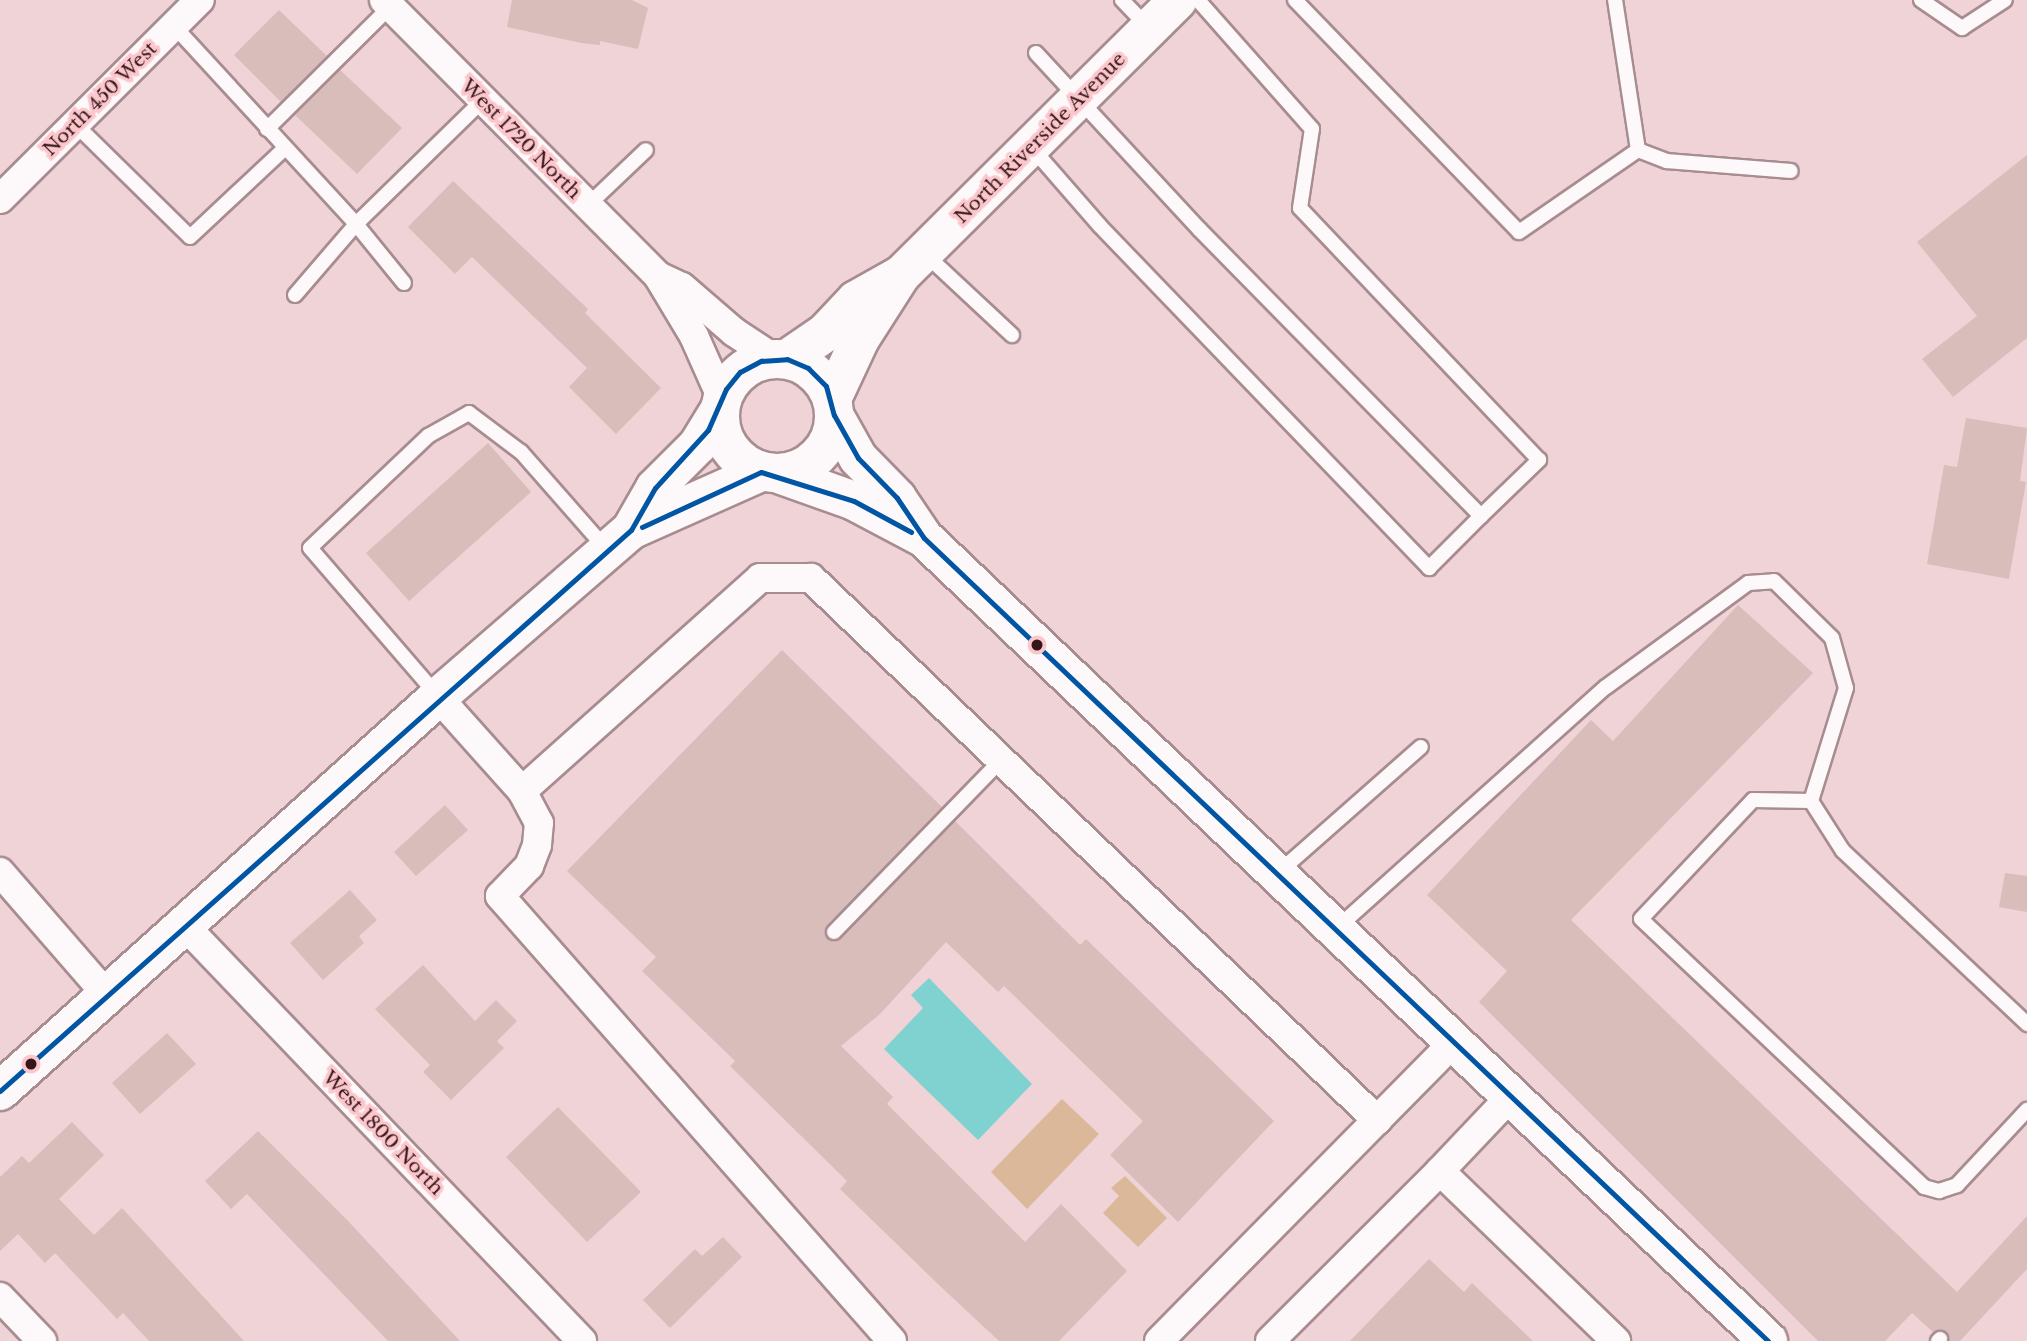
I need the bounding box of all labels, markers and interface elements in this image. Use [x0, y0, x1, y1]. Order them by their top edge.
street label: North 450 West [38, 37, 162, 161]
street label: North Riverside Avenue [950, 48, 1130, 228]
street label: West 1720 North [456, 74, 586, 204]
unlabelled marker [1030, 638, 1044, 652]
unlabelled marker [24, 1057, 38, 1071]
street label: West 1800 North [318, 1066, 448, 1200]

